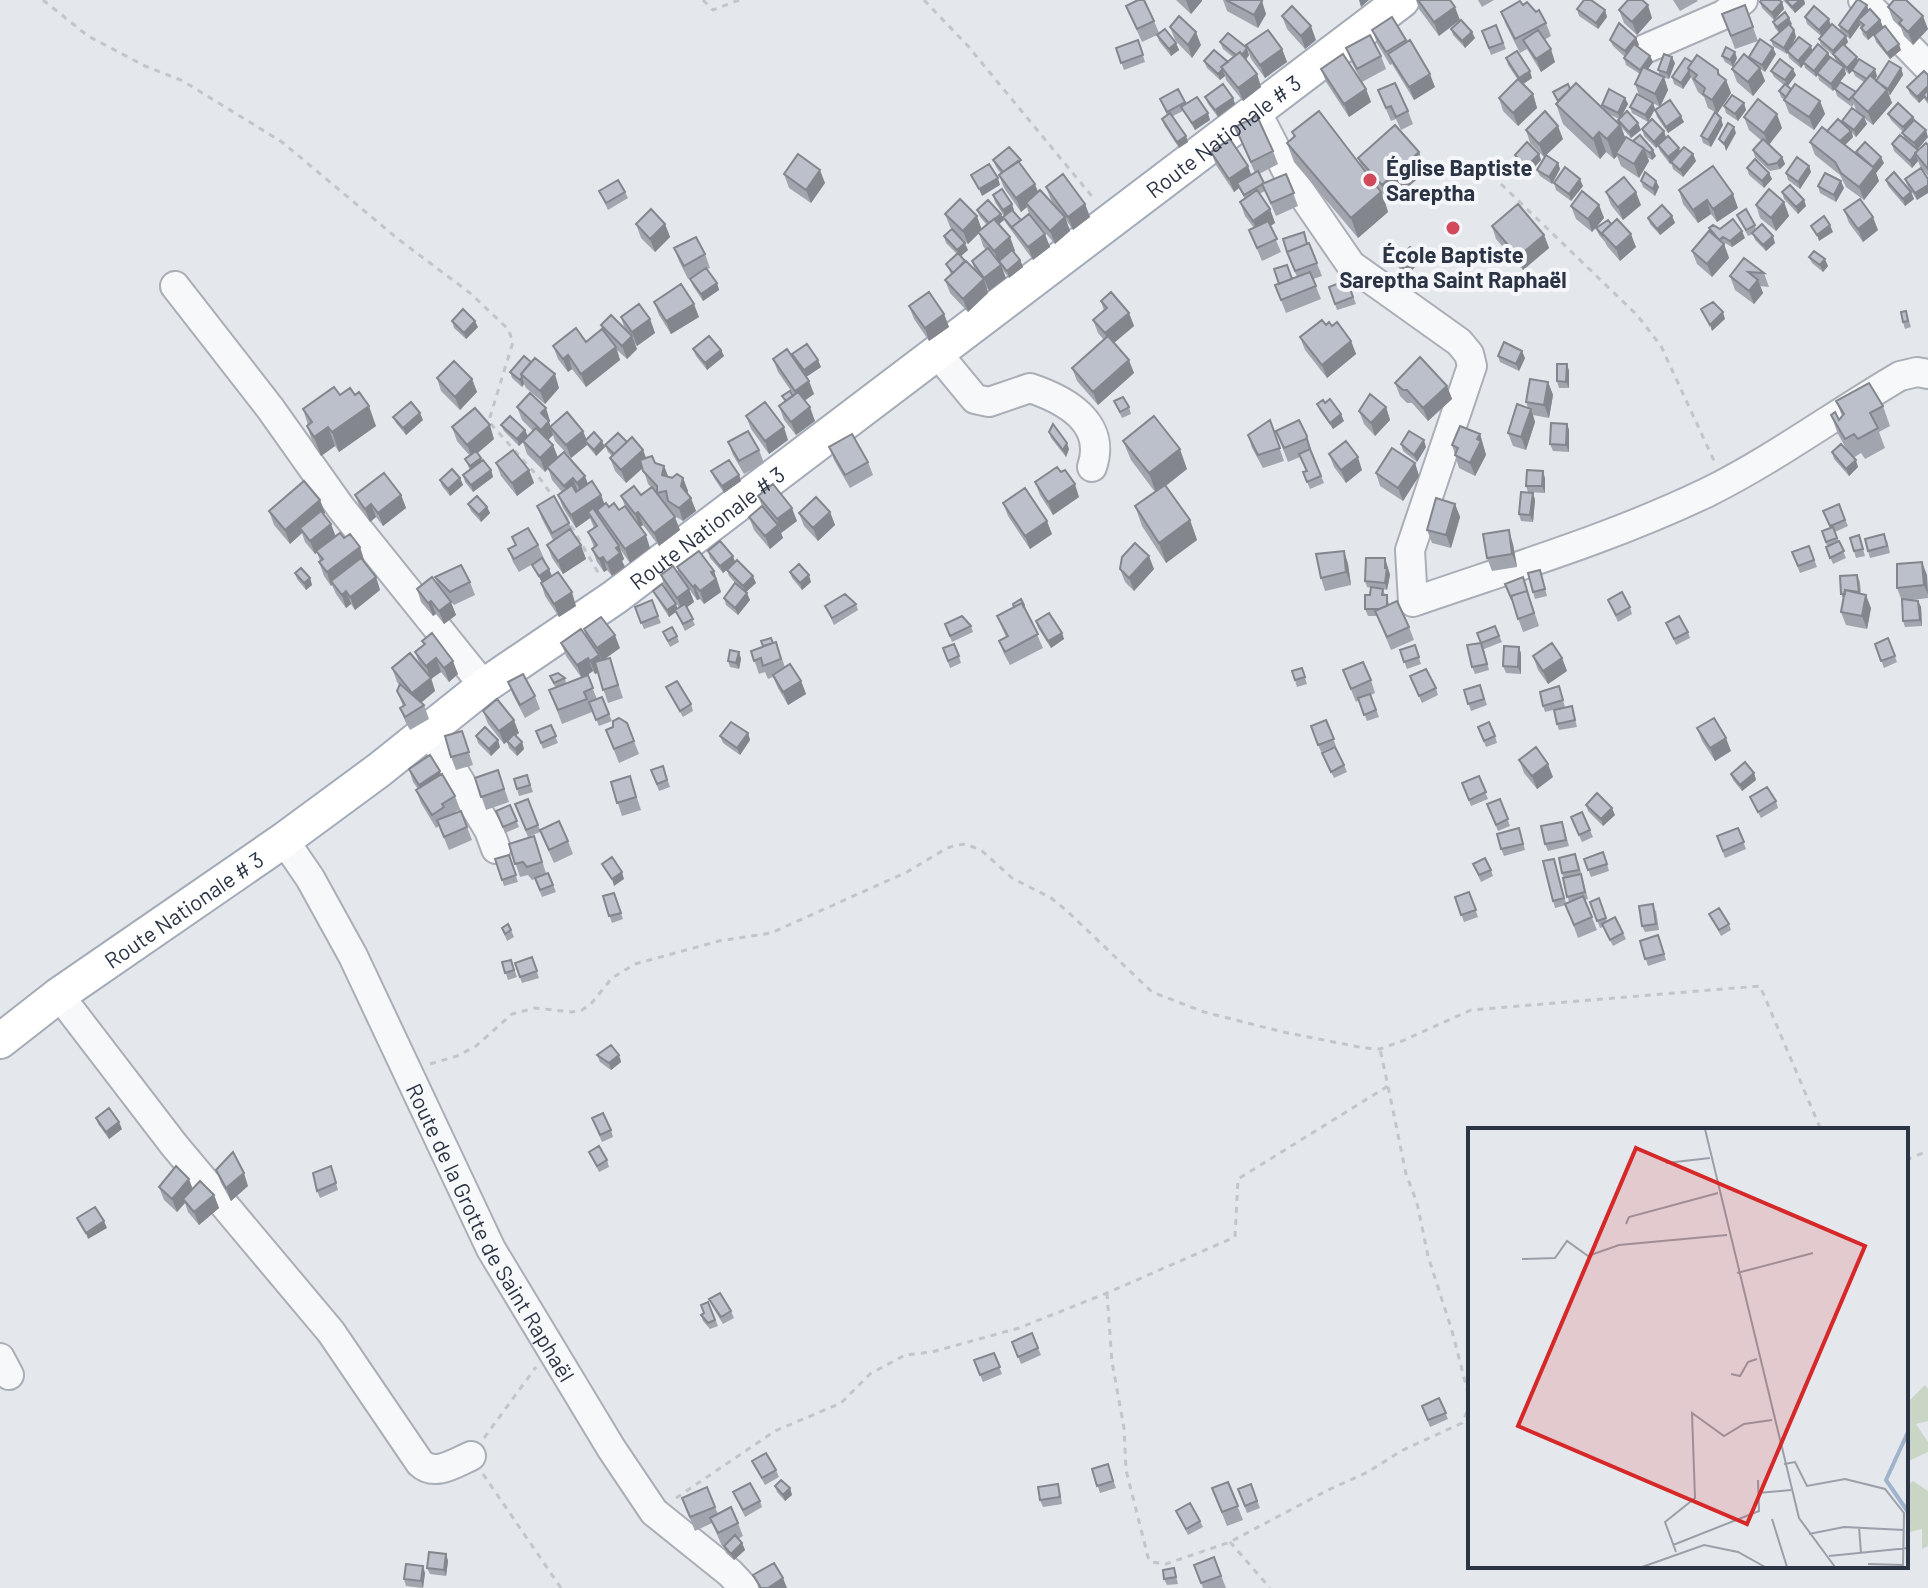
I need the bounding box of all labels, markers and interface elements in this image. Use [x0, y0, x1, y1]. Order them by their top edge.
street label: Route Nationale # 3 [1141, 69, 1305, 203]
place label: Église Baptiste Sareptha [1386, 154, 1532, 205]
marker: Église Baptiste Sareptha [1361, 171, 1379, 189]
marker: École Baptiste Sareptha Saint Raphaël [1444, 219, 1462, 237]
place label: École Baptiste Sareptha Saint Raphaël [1339, 241, 1567, 292]
street label: Route Nationale # 3 [624, 460, 789, 594]
street label: Route Nationale # 3 [99, 845, 268, 973]
street label: Route de la Grotte de Saint Raphaël [402, 1079, 581, 1386]
inset map [1468, 1128, 1908, 1568]

